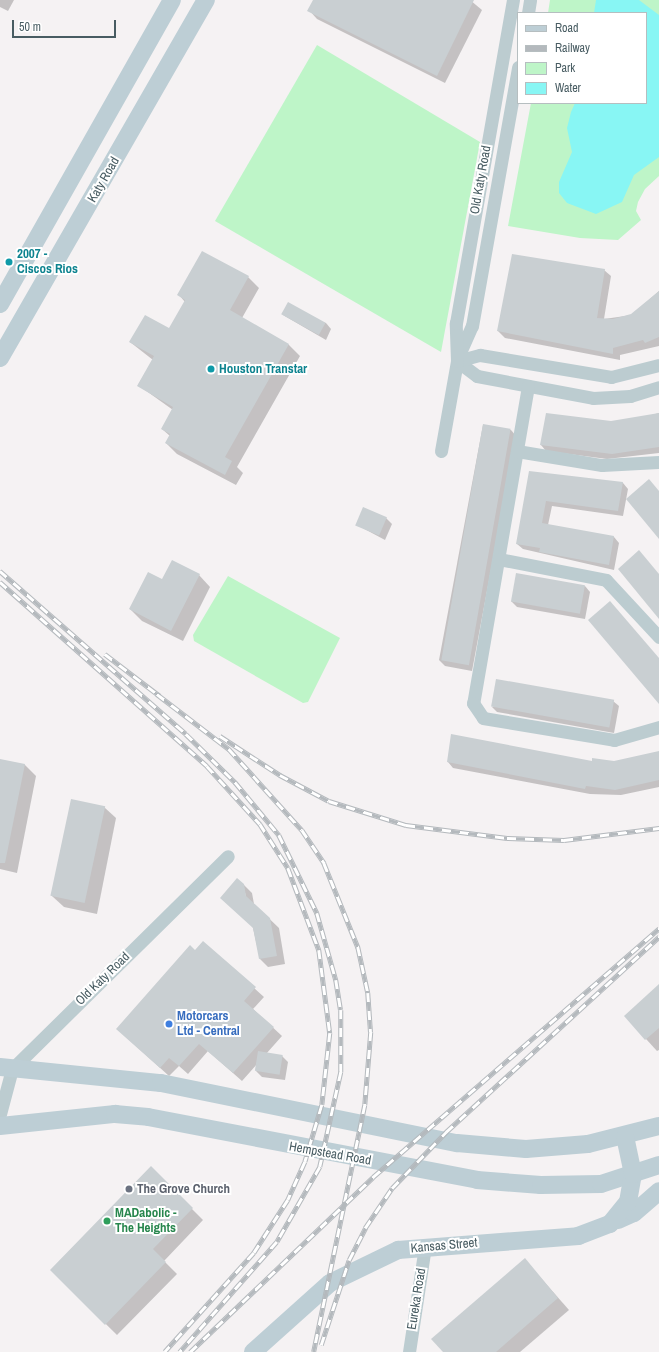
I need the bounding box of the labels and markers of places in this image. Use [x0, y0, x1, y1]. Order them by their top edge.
place label: 2007 - Ciscos Rios [17, 247, 78, 278]
marker: 2007 - Ciscos Rios [4, 257, 14, 267]
place label: Houston Transtar [219, 361, 307, 377]
marker: Houston Transtar [206, 364, 216, 374]
place label: Motorcars Ltd - Central [177, 1009, 240, 1040]
marker: Motorcars Ltd - Central [164, 1019, 174, 1029]
place label: The Grove Church [137, 1181, 230, 1197]
marker: The Grove Church [124, 1184, 134, 1194]
place label: MADabolic - The Heights [115, 1206, 177, 1237]
marker: MADabolic - The Heights [102, 1216, 112, 1226]

